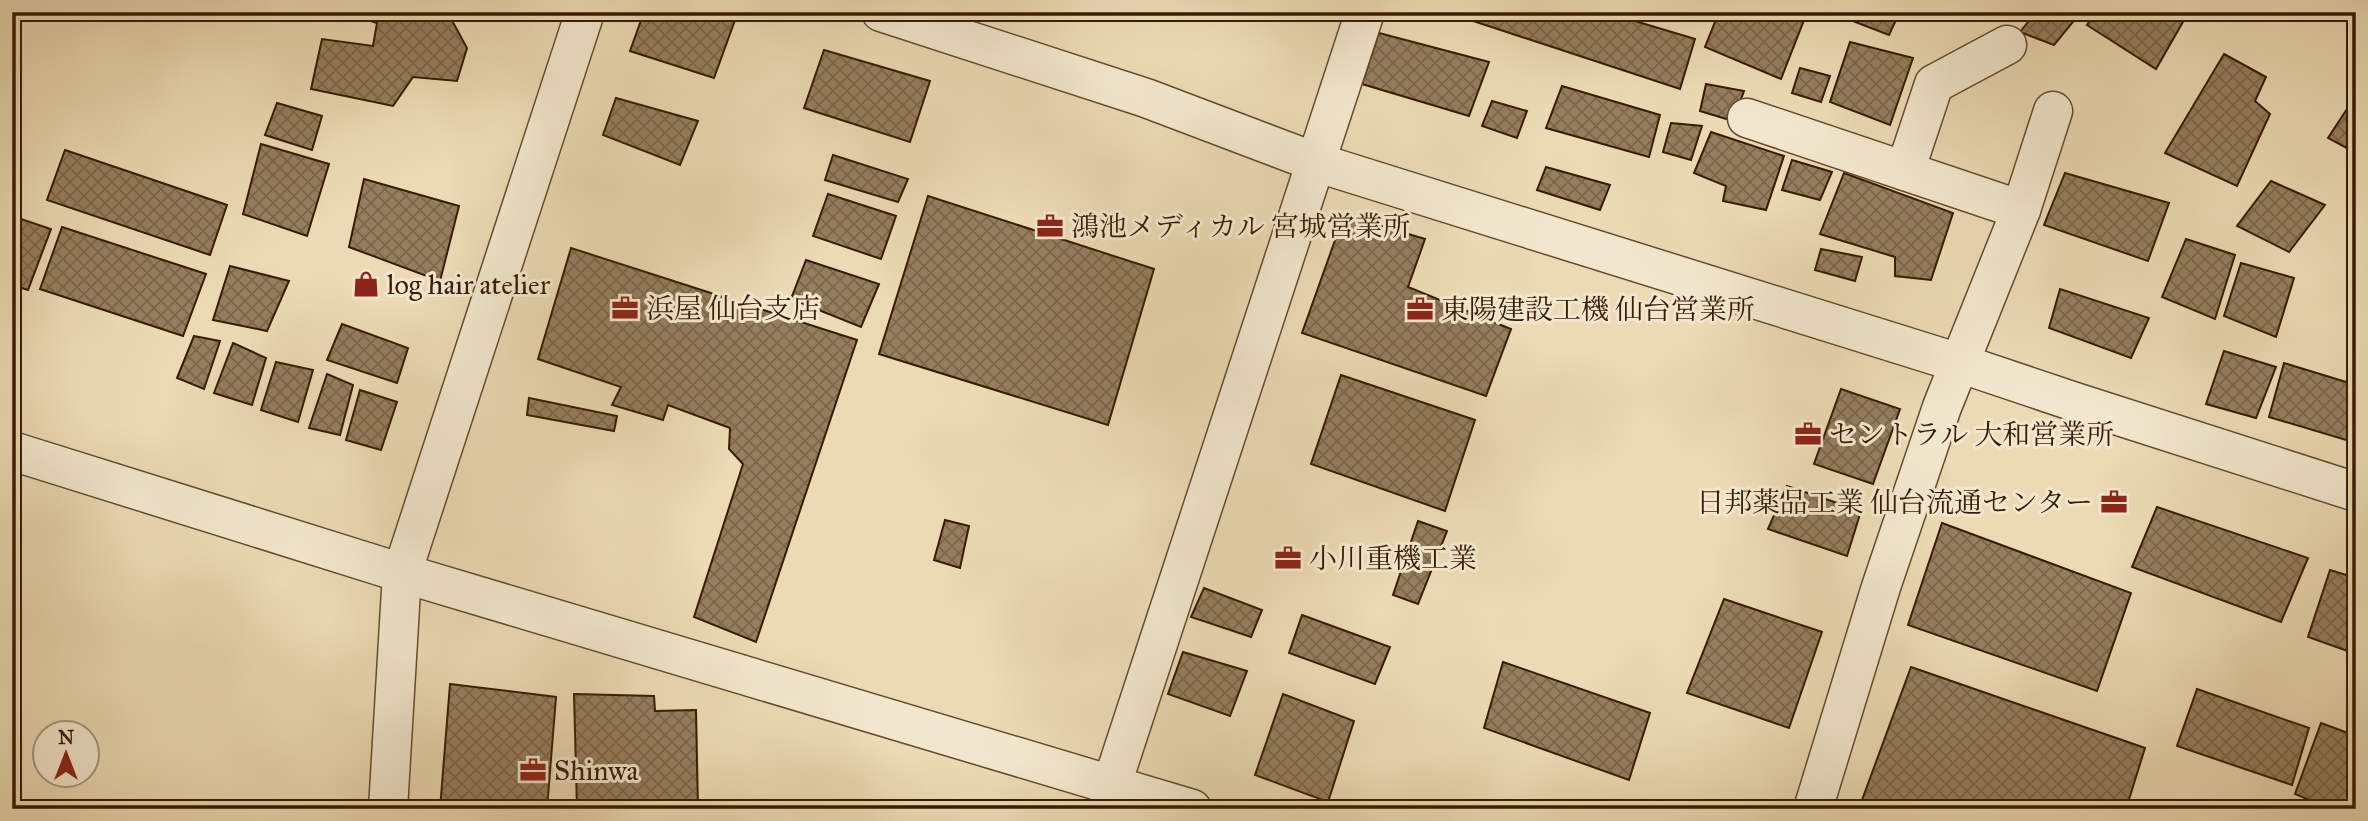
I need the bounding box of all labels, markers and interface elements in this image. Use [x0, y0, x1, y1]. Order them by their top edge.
place label: 鴻池メディカル 宮城営業所 [1071, 209, 1411, 244]
office icon: 鴻池メディカル 宮城営業所 [1035, 211, 1065, 241]
place label: log hair atelier [387, 267, 551, 302]
shop icon: log hair atelier [351, 269, 381, 299]
place label: 浜屋 仙台支店 [646, 291, 820, 326]
place label: 東陽建設工機 仙台営業所 [1441, 292, 1755, 327]
office icon: 浜屋 仙台支店 [610, 293, 640, 323]
office icon: 東陽建設工機 仙台営業所 [1405, 294, 1435, 324]
place label: セントラル 大和営業所 [1829, 417, 2114, 452]
office icon: セントラル 大和営業所 [1793, 419, 1823, 449]
place label: 日邦薬品工業 仙台流通センター [1696, 485, 2093, 520]
office icon: 日邦薬品工業 仙台流通センター [2099, 487, 2129, 517]
place label: 小川重機工業 [1309, 541, 1477, 576]
office icon: 小川重機工業 [1273, 543, 1303, 573]
north arrow [32, 720, 102, 790]
text: N [58, 726, 74, 749]
place label: Shinwa [554, 753, 638, 788]
office icon: Shinwa [518, 755, 548, 785]

